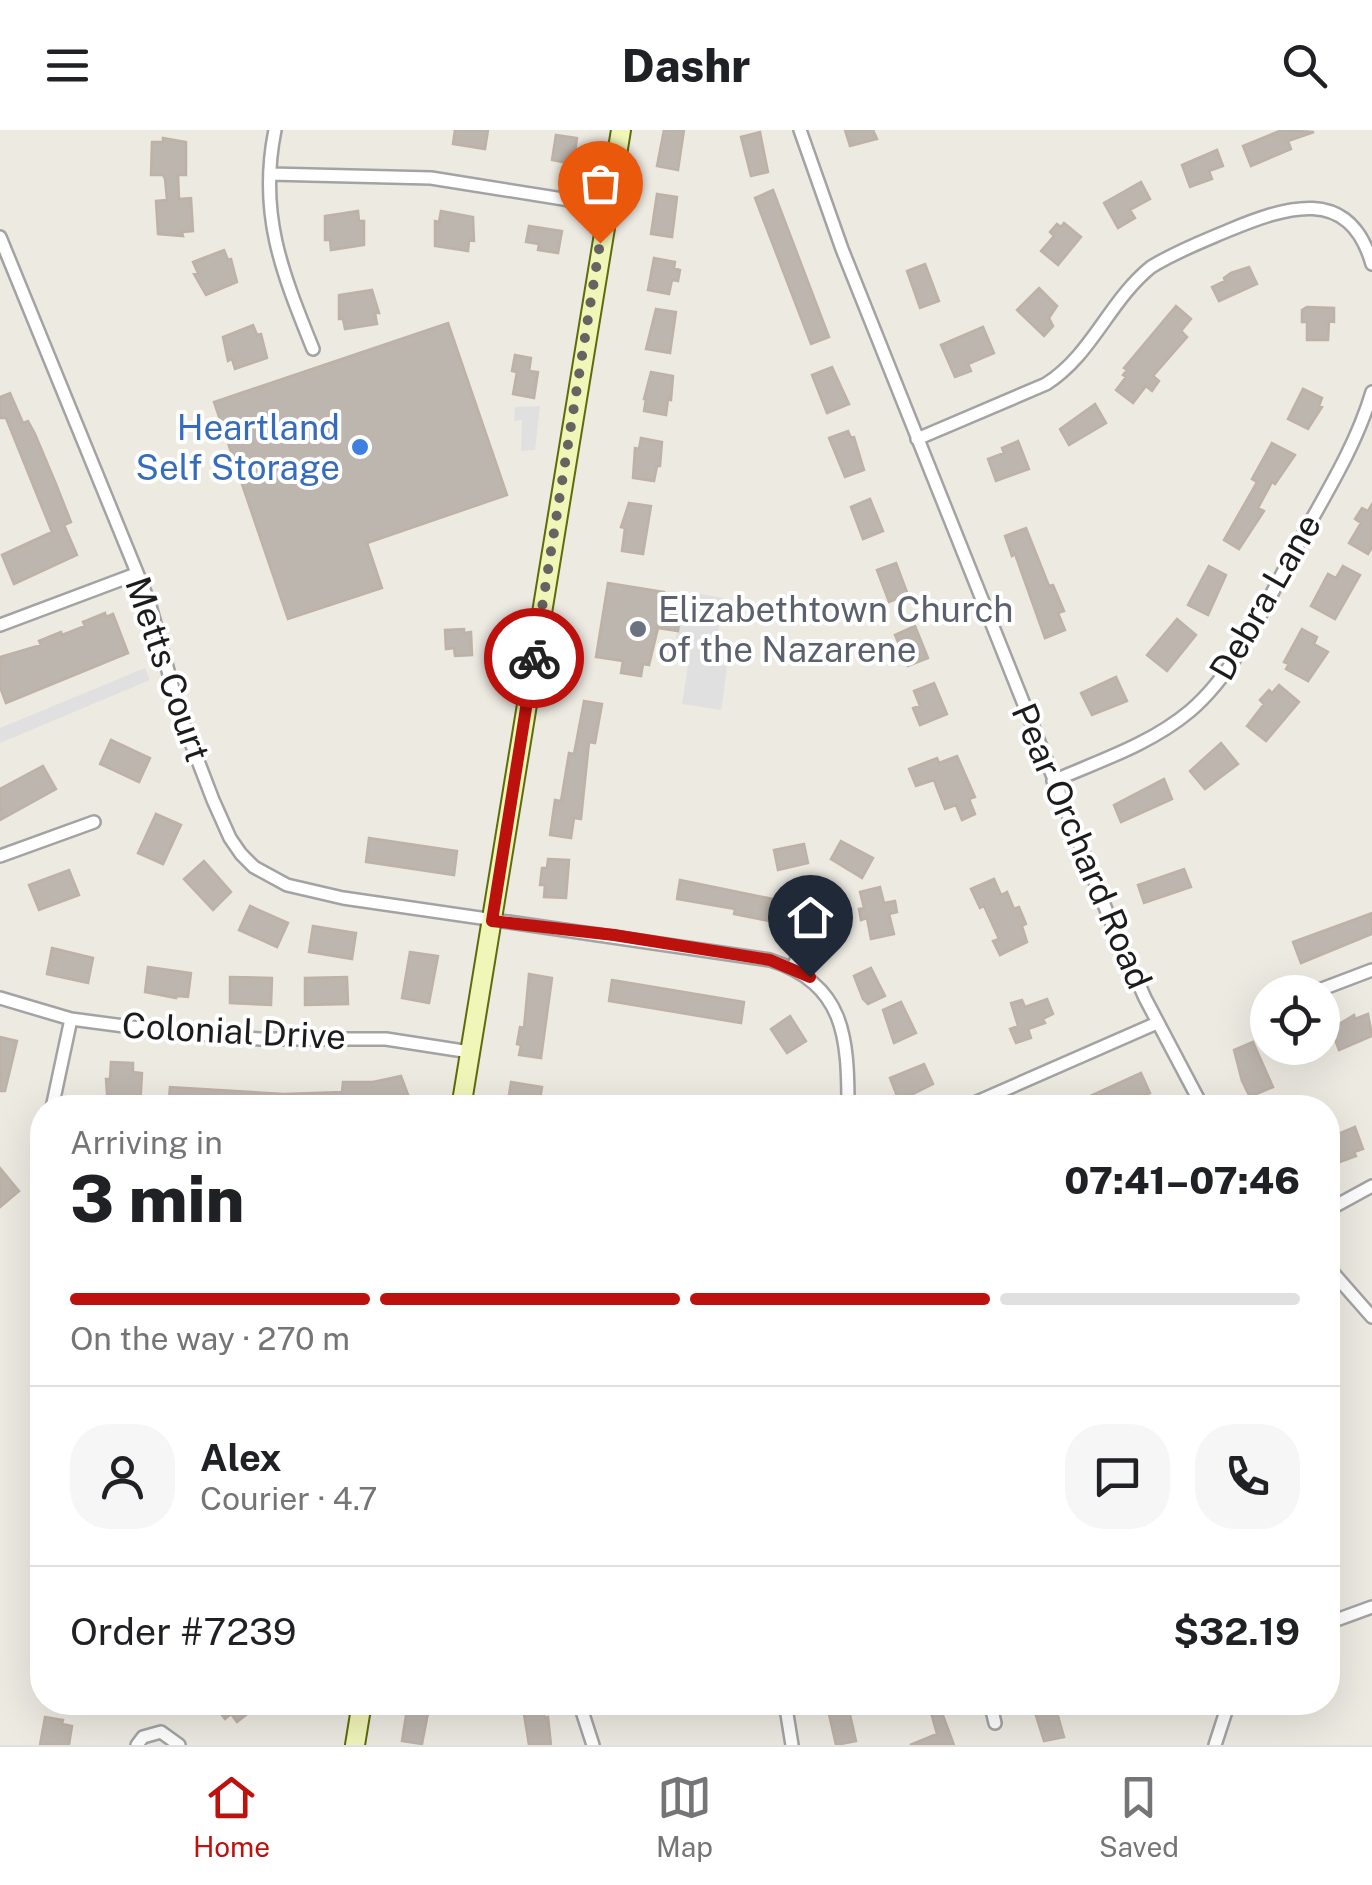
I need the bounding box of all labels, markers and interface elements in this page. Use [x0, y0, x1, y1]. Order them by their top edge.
icon: menu [40, 38, 95, 93]
icon: search [1277, 38, 1332, 93]
text: Dashr [622, 39, 750, 92]
pin [558, 141, 643, 244]
icon: bag [573, 156, 628, 211]
place label: Heartland Self Storage [135, 407, 340, 488]
marker: Heartland Self Storage [349, 436, 371, 458]
street label: Debra Lane [1201, 507, 1329, 687]
street label: Metts Court [117, 571, 219, 767]
place label: Elizabethtown Church of the Nazarene [658, 589, 1014, 670]
courier [484, 608, 584, 708]
marker: Elizabethtown Church of the Nazarene [627, 618, 649, 640]
icon: bike [507, 631, 562, 686]
street label: Pear Orchard Road [1003, 697, 1161, 995]
pin [768, 875, 853, 978]
icon: home [783, 890, 838, 945]
map controls [1250, 975, 1340, 1065]
button: locate [1250, 975, 1340, 1065]
street label: Colonial Drive [121, 1005, 347, 1057]
text: Arriving in [70, 1124, 223, 1161]
text: 07:41–07:46 [1064, 1158, 1300, 1203]
text: 3 min [70, 1160, 245, 1237]
text: On the way · 270 m [70, 1320, 350, 1357]
button: person [70, 1424, 175, 1529]
button: chat [1065, 1424, 1170, 1529]
button: phone [1195, 1424, 1300, 1529]
text: Alex [200, 1435, 282, 1480]
text: Courier · 4.7 [200, 1480, 377, 1517]
text: Order #7239 [70, 1609, 297, 1654]
text: $32.19 [1173, 1609, 1300, 1654]
tab: Home [193, 1770, 270, 1863]
tab: Map [656, 1770, 713, 1863]
tab: Saved [1099, 1770, 1179, 1863]

